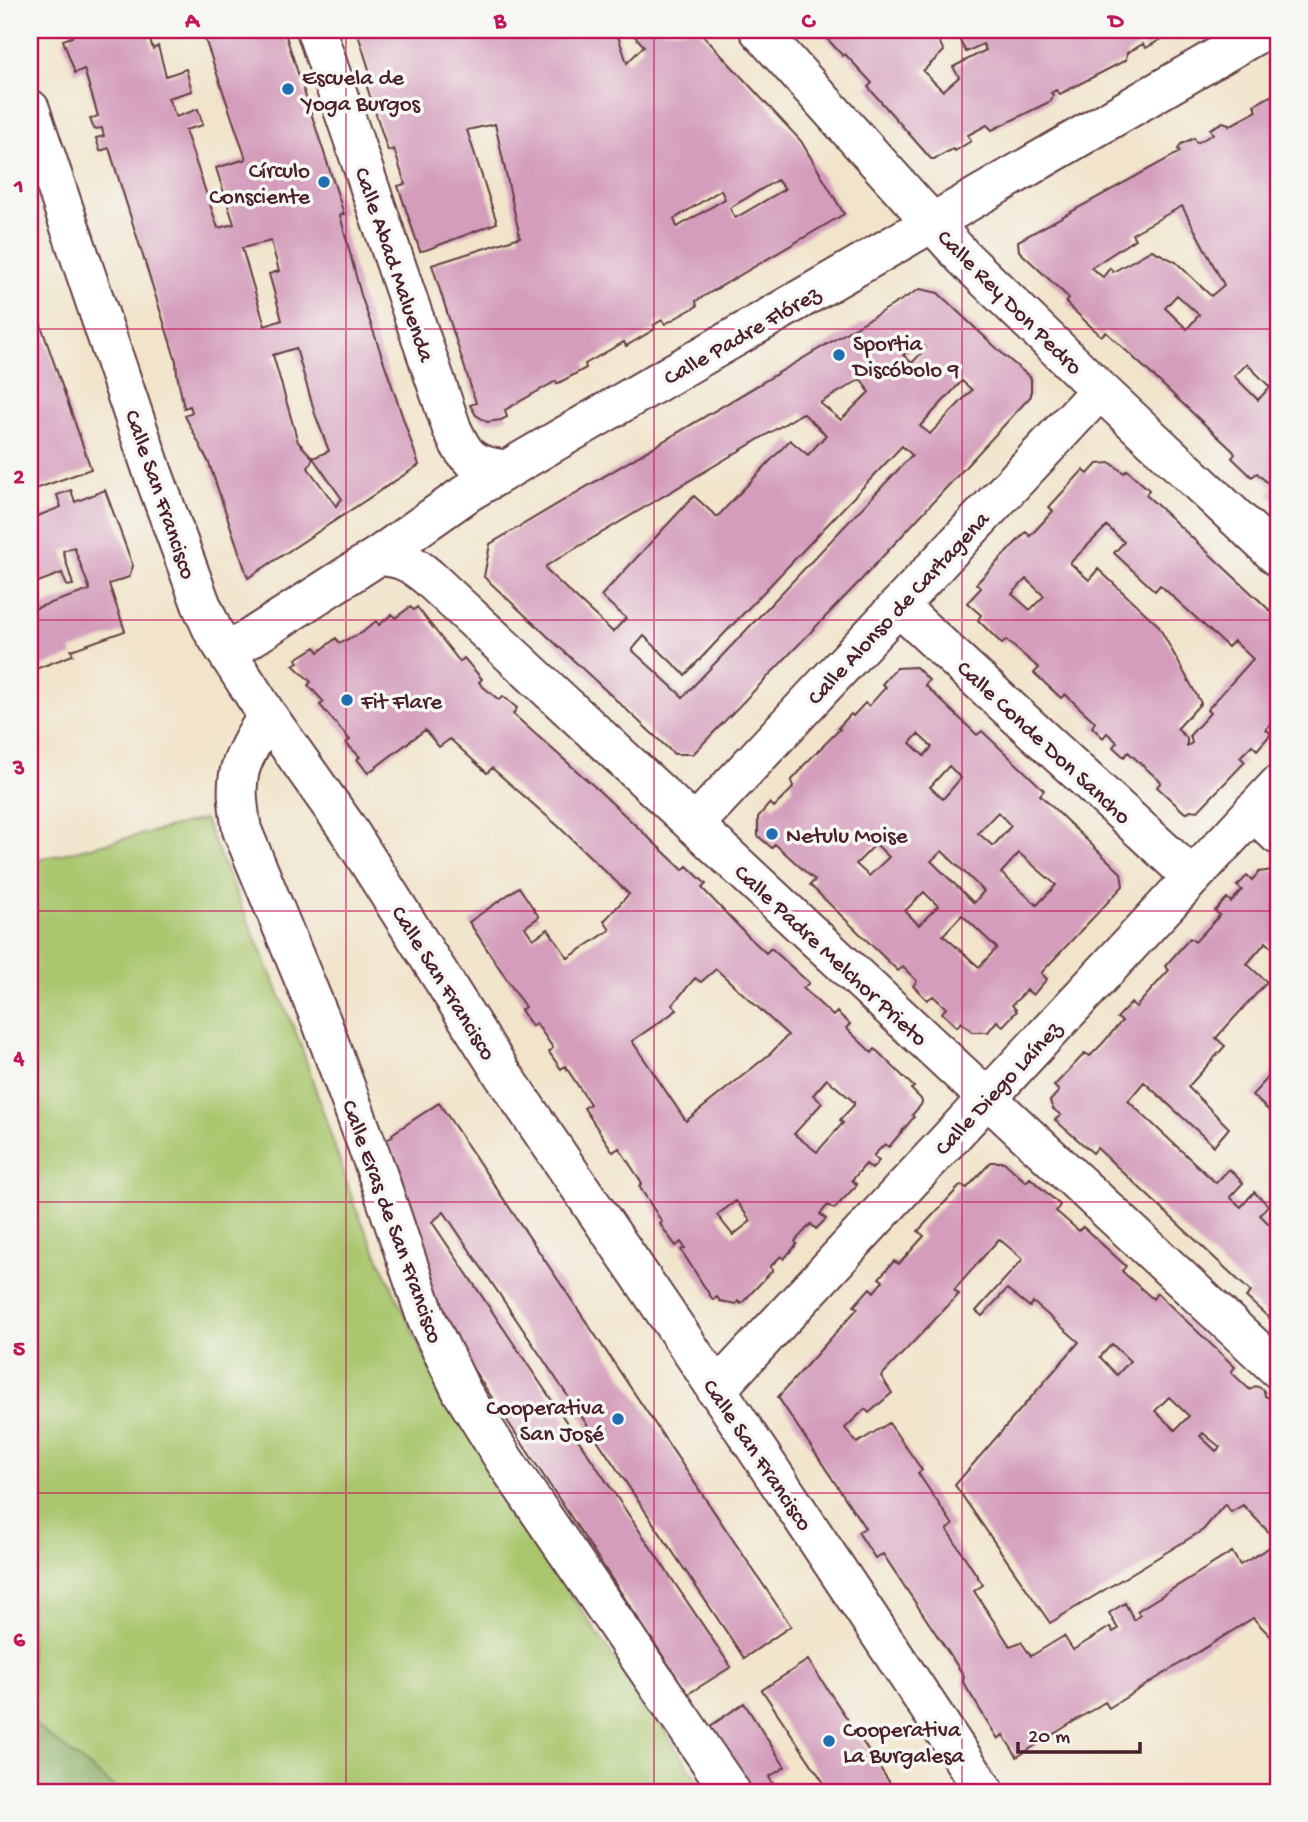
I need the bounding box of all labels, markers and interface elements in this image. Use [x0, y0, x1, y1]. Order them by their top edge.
text: A [184, 9, 200, 36]
text: B [493, 9, 507, 36]
text: C [802, 9, 817, 36]
text: D [1107, 9, 1125, 36]
place label: Escuela de Yoga Burgos [300, 66, 421, 119]
marker: Escuela de Yoga Burgos [280, 81, 296, 97]
place label: Círculo Consciente [209, 159, 311, 212]
street label: Calle Abad Maluenda [347, 164, 439, 367]
text: 1 [13, 174, 24, 201]
marker: Círculo Consciente [316, 174, 332, 190]
street label: Calle Rey Don Pedro [930, 225, 1087, 382]
street label: Calle Padre Flórez [660, 281, 826, 393]
place label: Sportia Discóbolo 9 [851, 332, 960, 385]
marker: Sportia Discóbolo 9 [831, 347, 847, 363]
street label: Calle San Francisco [117, 407, 200, 583]
text: 2 [13, 465, 25, 492]
street label: Calle Alonso de Cartagena [803, 506, 997, 712]
street label: Calle Conde Don Sancho [950, 656, 1135, 831]
place label: Fit Flare [360, 690, 443, 717]
marker: Fit Flare [339, 692, 355, 708]
text: 3 [12, 756, 25, 783]
place label: Netulu Moise [786, 824, 909, 851]
marker: Netulu Moise [764, 826, 780, 842]
street label: Calle Padre Melchor Prieto [727, 860, 932, 1053]
street label: Calle San Francisco [384, 902, 500, 1066]
street label: Calle Diego Laínez [930, 1016, 1069, 1162]
text: 4 [13, 1046, 25, 1073]
street label: Calle Eras de San Francisco [334, 1097, 447, 1348]
text: 5 [13, 1337, 25, 1364]
street label: Calle San Francisco [695, 1375, 817, 1537]
place label: Cooperativa San José [486, 1396, 605, 1449]
marker: Cooperativa San José [610, 1411, 626, 1427]
text: 6 [13, 1628, 26, 1655]
scale bar [1018, 1710, 1140, 1754]
place label: Cooperativa La Burgalesa [843, 1718, 966, 1771]
text: 20 m [1028, 1726, 1070, 1751]
marker: Cooperativa La Burgalesa [821, 1733, 837, 1749]

